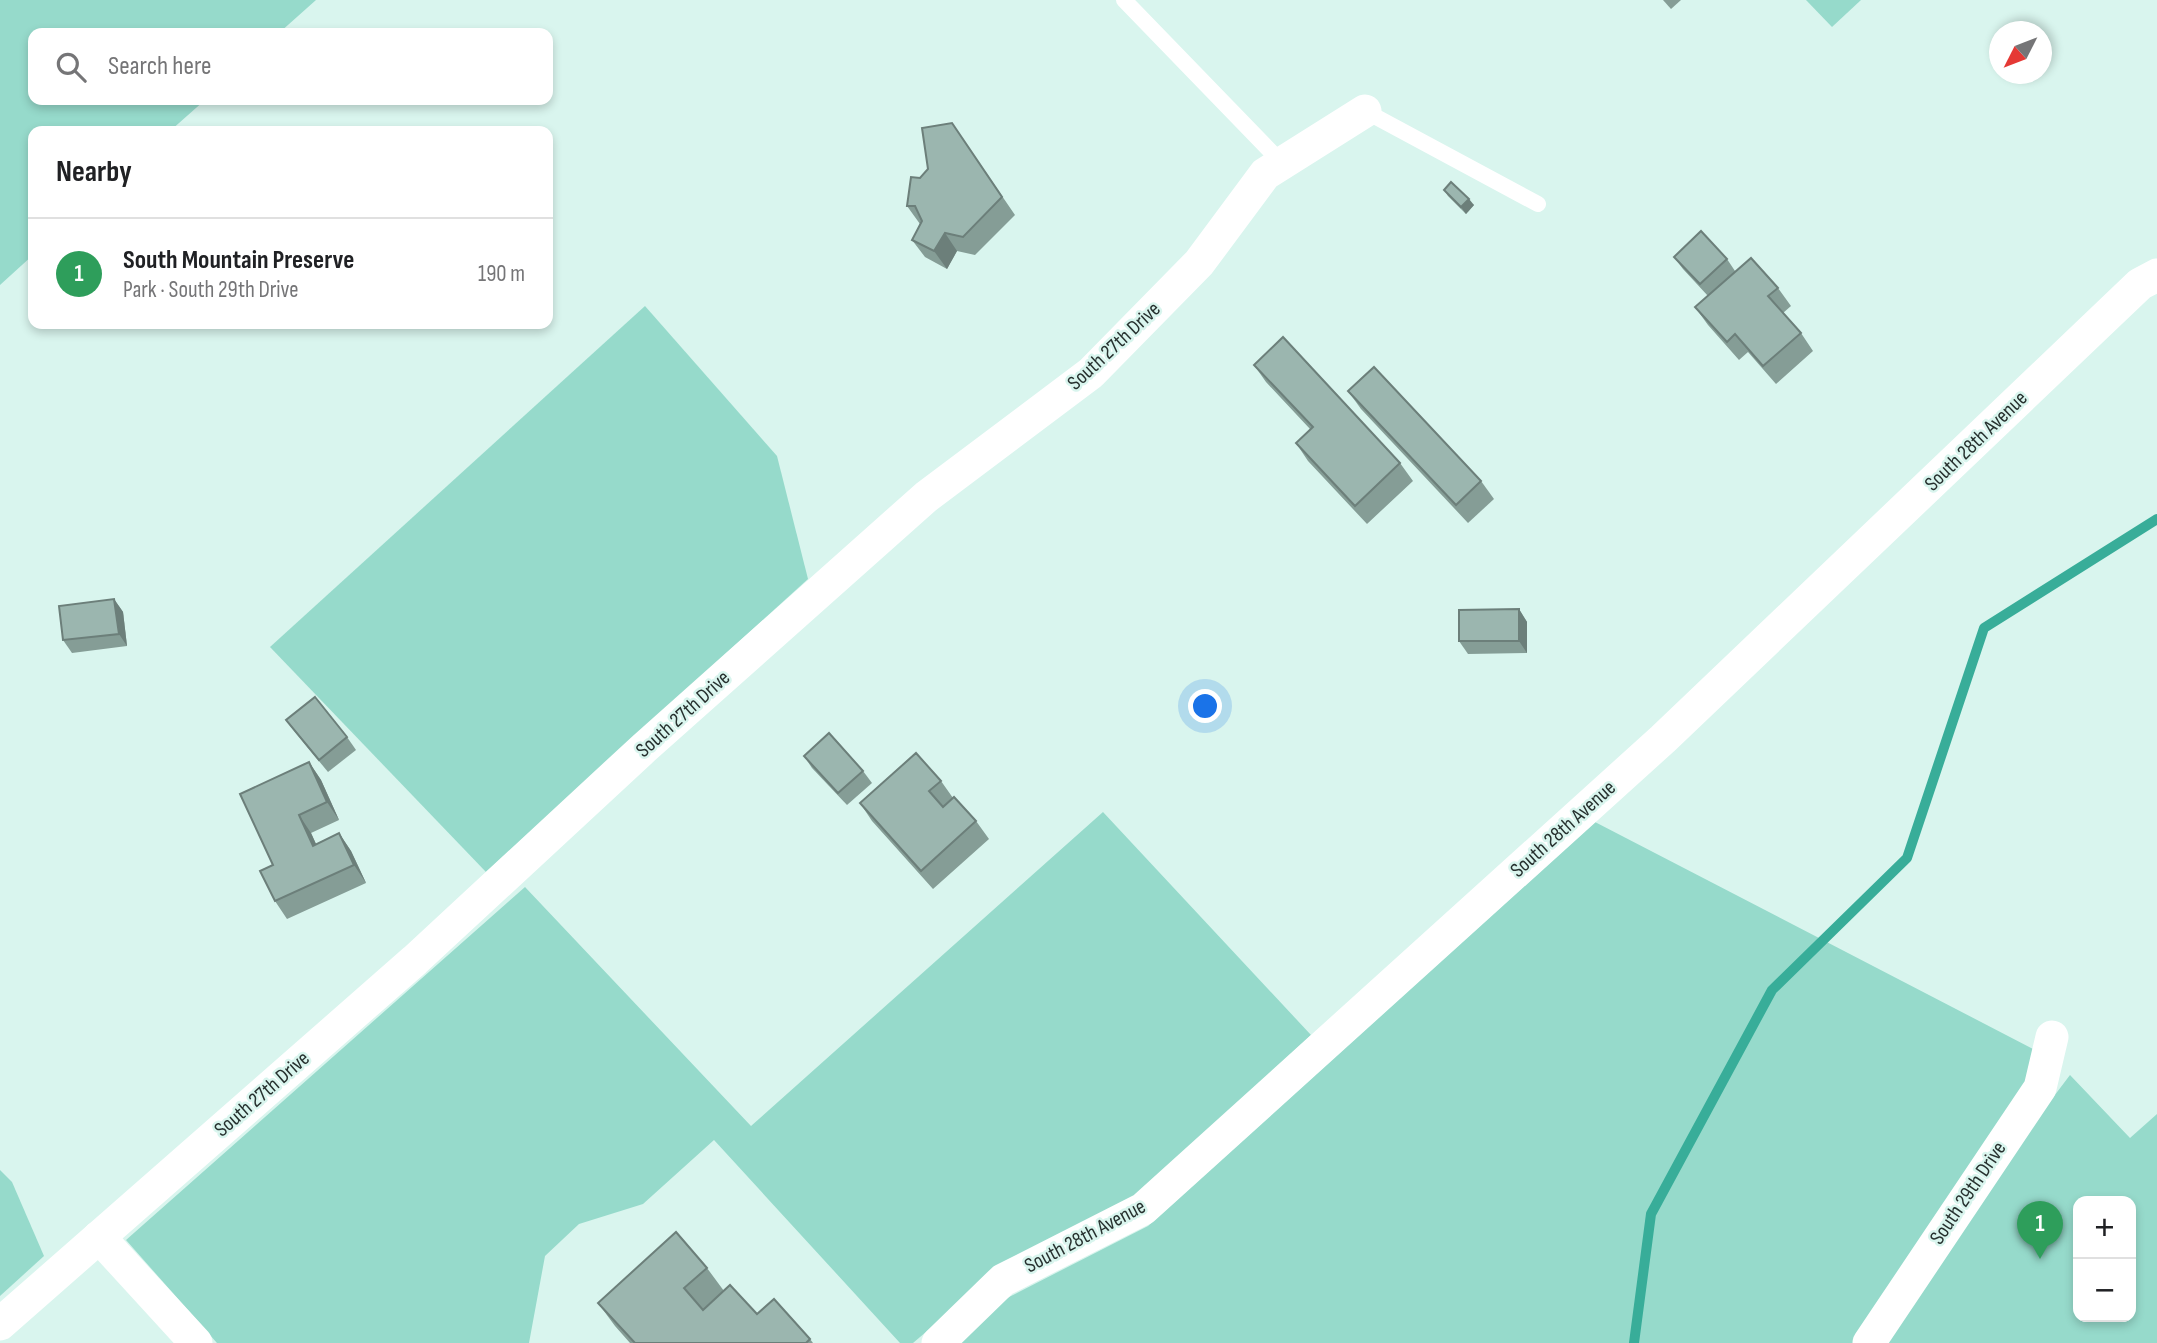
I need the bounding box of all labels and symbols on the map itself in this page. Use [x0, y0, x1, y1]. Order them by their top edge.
north arrow [1989, 21, 2052, 84]
street label: South 27th Drive [1062, 297, 1166, 395]
street label: South 28th Avenue [1919, 386, 2033, 496]
street label: South 27th Drive [631, 665, 735, 763]
your location [1188, 689, 1222, 723]
street label: South 28th Avenue [1505, 775, 1621, 883]
street label: South 27th Drive [209, 1046, 315, 1142]
street label: South 29th Drive [1924, 1137, 2012, 1249]
street label: South 28th Avenue [1020, 1194, 1150, 1278]
pin: 1 [2017, 1201, 2063, 1259]

